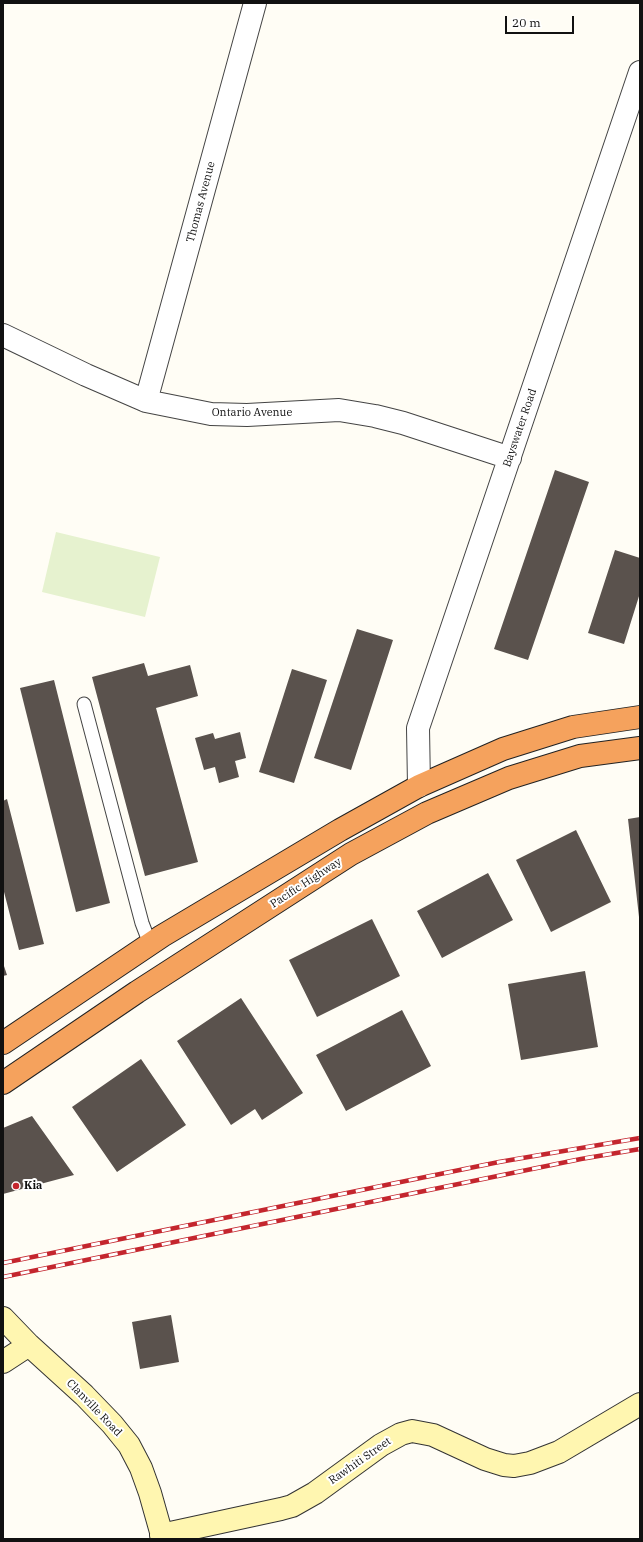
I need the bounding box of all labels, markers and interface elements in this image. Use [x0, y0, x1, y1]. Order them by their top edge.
scale bar [507, 8, 576, 34]
text: 20 m [512, 15, 541, 30]
street label: Thomas Avenue [184, 160, 218, 244]
street label: Bayswater Road [500, 387, 540, 469]
street label: Ontario Avenue [212, 406, 292, 420]
street label: Pacific Highway [268, 855, 344, 911]
place label: Kia [24, 1179, 42, 1193]
marker: Kia [11, 1181, 21, 1191]
street label: Clanville Road [64, 1377, 124, 1439]
street label: Rawhiti Street [326, 1435, 394, 1487]

